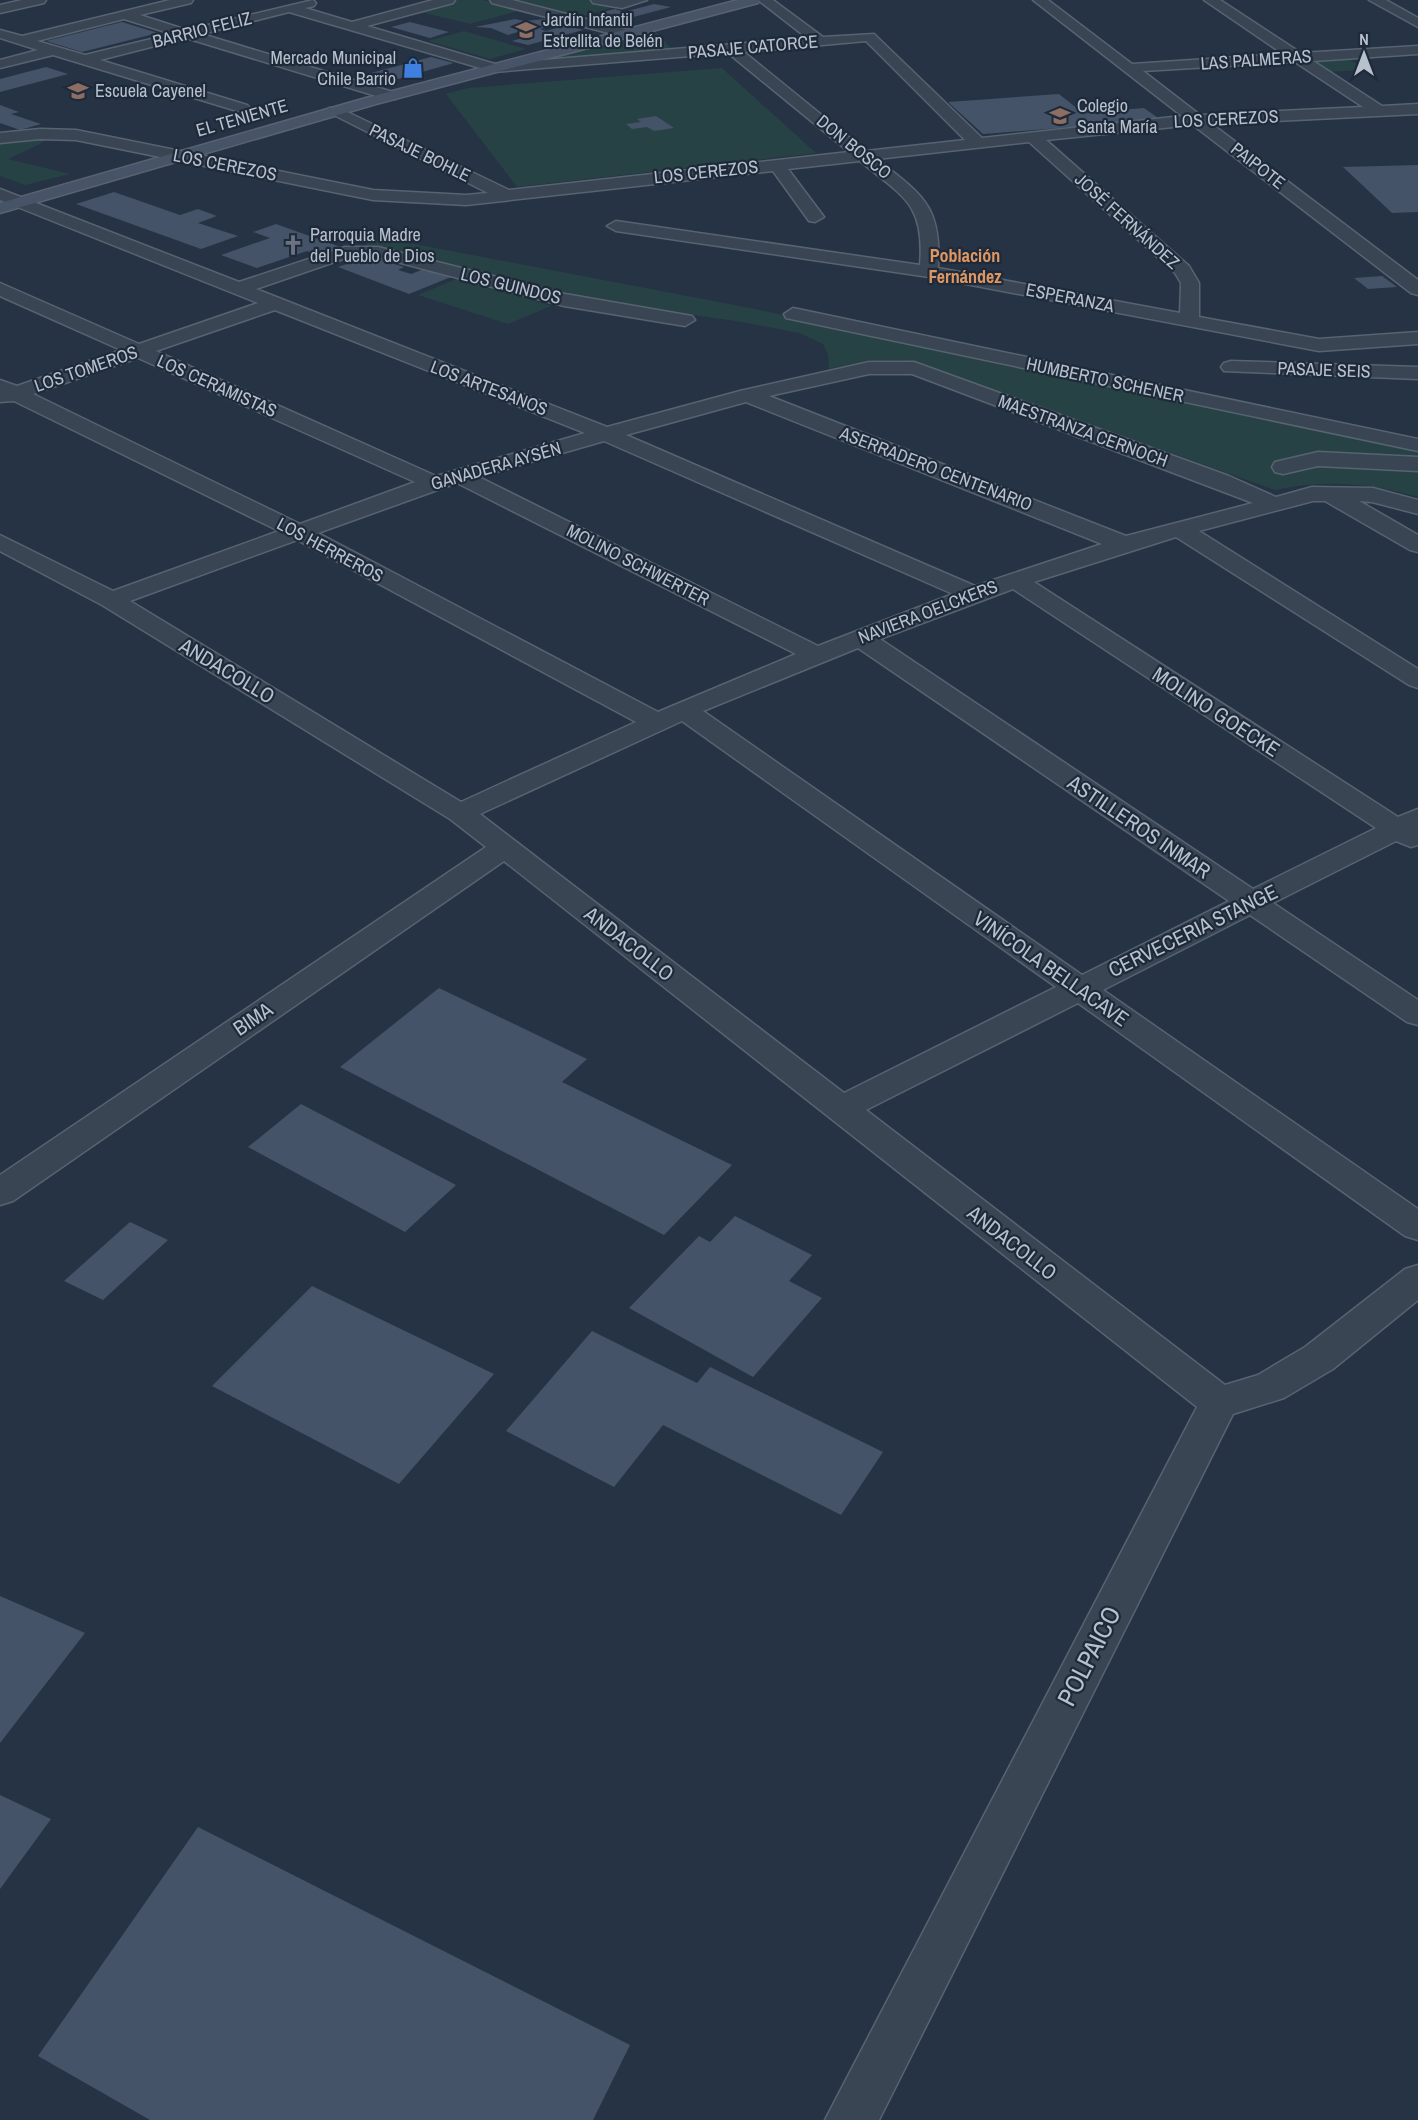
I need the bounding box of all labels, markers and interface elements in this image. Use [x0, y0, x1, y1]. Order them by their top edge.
street label: BARRIO FELIZ [150, 5, 254, 54]
place label: Jardín Infantil Estrellita de Belén [543, 7, 663, 53]
school or university icon: Jardín Infantil Estrellita de Belén [514, 18, 538, 42]
north arrow [1334, 24, 1394, 84]
street label: PASAJE CATORCE [687, 28, 819, 65]
text: N [1359, 28, 1369, 50]
street label: LAS PALMERAS [1200, 43, 1313, 76]
place label: Mercado Municipal Chile Barrio [270, 45, 396, 91]
shop icon: Mercado Municipal Chile Barrio [401, 56, 425, 80]
place label: Escuela Cayenel [95, 78, 206, 103]
school or university icon: Escuela Cayenel [66, 79, 90, 103]
street label: EL TENIENTE [193, 92, 291, 143]
place label: Colegio Santa María [1077, 93, 1157, 139]
street label: LOS CEREZOS [1173, 103, 1279, 134]
school or university icon: Colegio Santa María [1048, 104, 1072, 128]
street label: DON BOSCO [811, 109, 897, 185]
street label: PASAJE BOHLE [365, 117, 475, 188]
street label: PAIPOTE [1226, 136, 1291, 195]
street label: LOS CEREZOS [171, 142, 279, 187]
street label: LOS CEREZOS [652, 154, 760, 189]
street label: JOSÉ FERNÁNDEZ [1070, 167, 1185, 274]
place label: Parroquia Madre del Pueblo de Dios [310, 222, 435, 268]
church icon: Parroquia Madre del Pueblo de Dios [281, 233, 305, 257]
district label: Población Fernández [928, 243, 1002, 289]
street label: LOS GUINDOS [458, 261, 564, 310]
street label: ESPERANZA [1024, 277, 1117, 318]
street label: LOS TOMEROS [31, 339, 141, 398]
street label: LOS CERAMISTAS [153, 348, 281, 423]
street label: HUMBERTO SCHENER [1024, 351, 1186, 408]
street label: LOS ARTESANOS [427, 354, 552, 421]
street label: PASAJE SEIS [1277, 355, 1371, 384]
street label: MAESTRANZA CERNOCH [995, 388, 1171, 473]
street label: ASERRADERO CENTENARIO [835, 420, 1036, 517]
street label: GANADERA AYSÉN [428, 435, 564, 496]
street label: LOS HERREROS [273, 511, 388, 588]
street label: MOLINO SCHWERTER [563, 518, 714, 612]
street label: NAVIERA OELCKERS [855, 573, 1001, 650]
street label: ANDACOLLO [173, 630, 280, 710]
street label: MOLINO GOECKE [1147, 660, 1286, 764]
street label: ASTILLEROS INMAR [1061, 767, 1216, 885]
street label: CERVECERIA STANGE [1103, 877, 1282, 984]
street label: ANDACOLLO [578, 899, 680, 988]
street label: VINÍCOLA BELLACAVE [968, 904, 1135, 1033]
street label: BIMA [227, 995, 279, 1042]
street label: ANDACOLLO [961, 1198, 1063, 1287]
street label: POLPAICO [1049, 1600, 1129, 1712]

